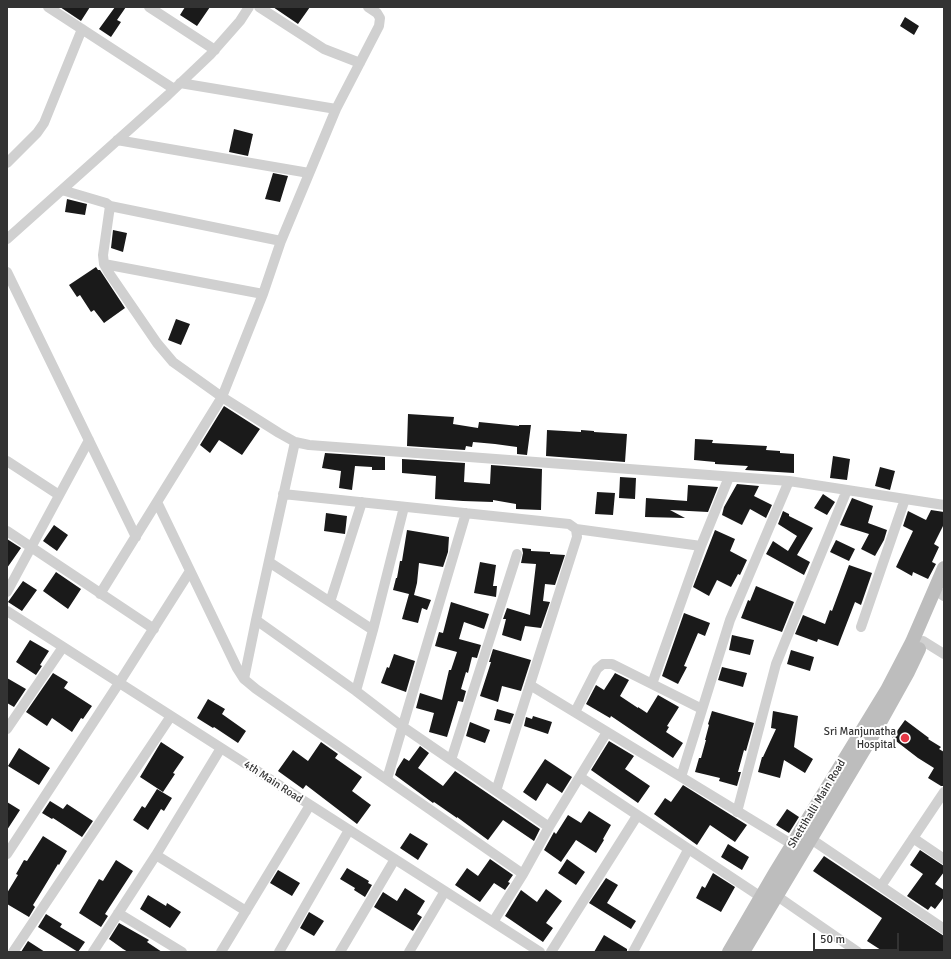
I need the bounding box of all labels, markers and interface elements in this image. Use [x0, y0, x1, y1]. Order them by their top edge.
place label: Sri Manjunatha Hospital [824, 725, 896, 751]
marker: Sri Manjunatha Hospital [899, 732, 911, 744]
street label: Shettihalli Main Road [785, 757, 849, 851]
street label: 4th Main Road [241, 758, 305, 806]
scale bar [815, 925, 901, 951]
text: 50 m [820, 932, 845, 947]

